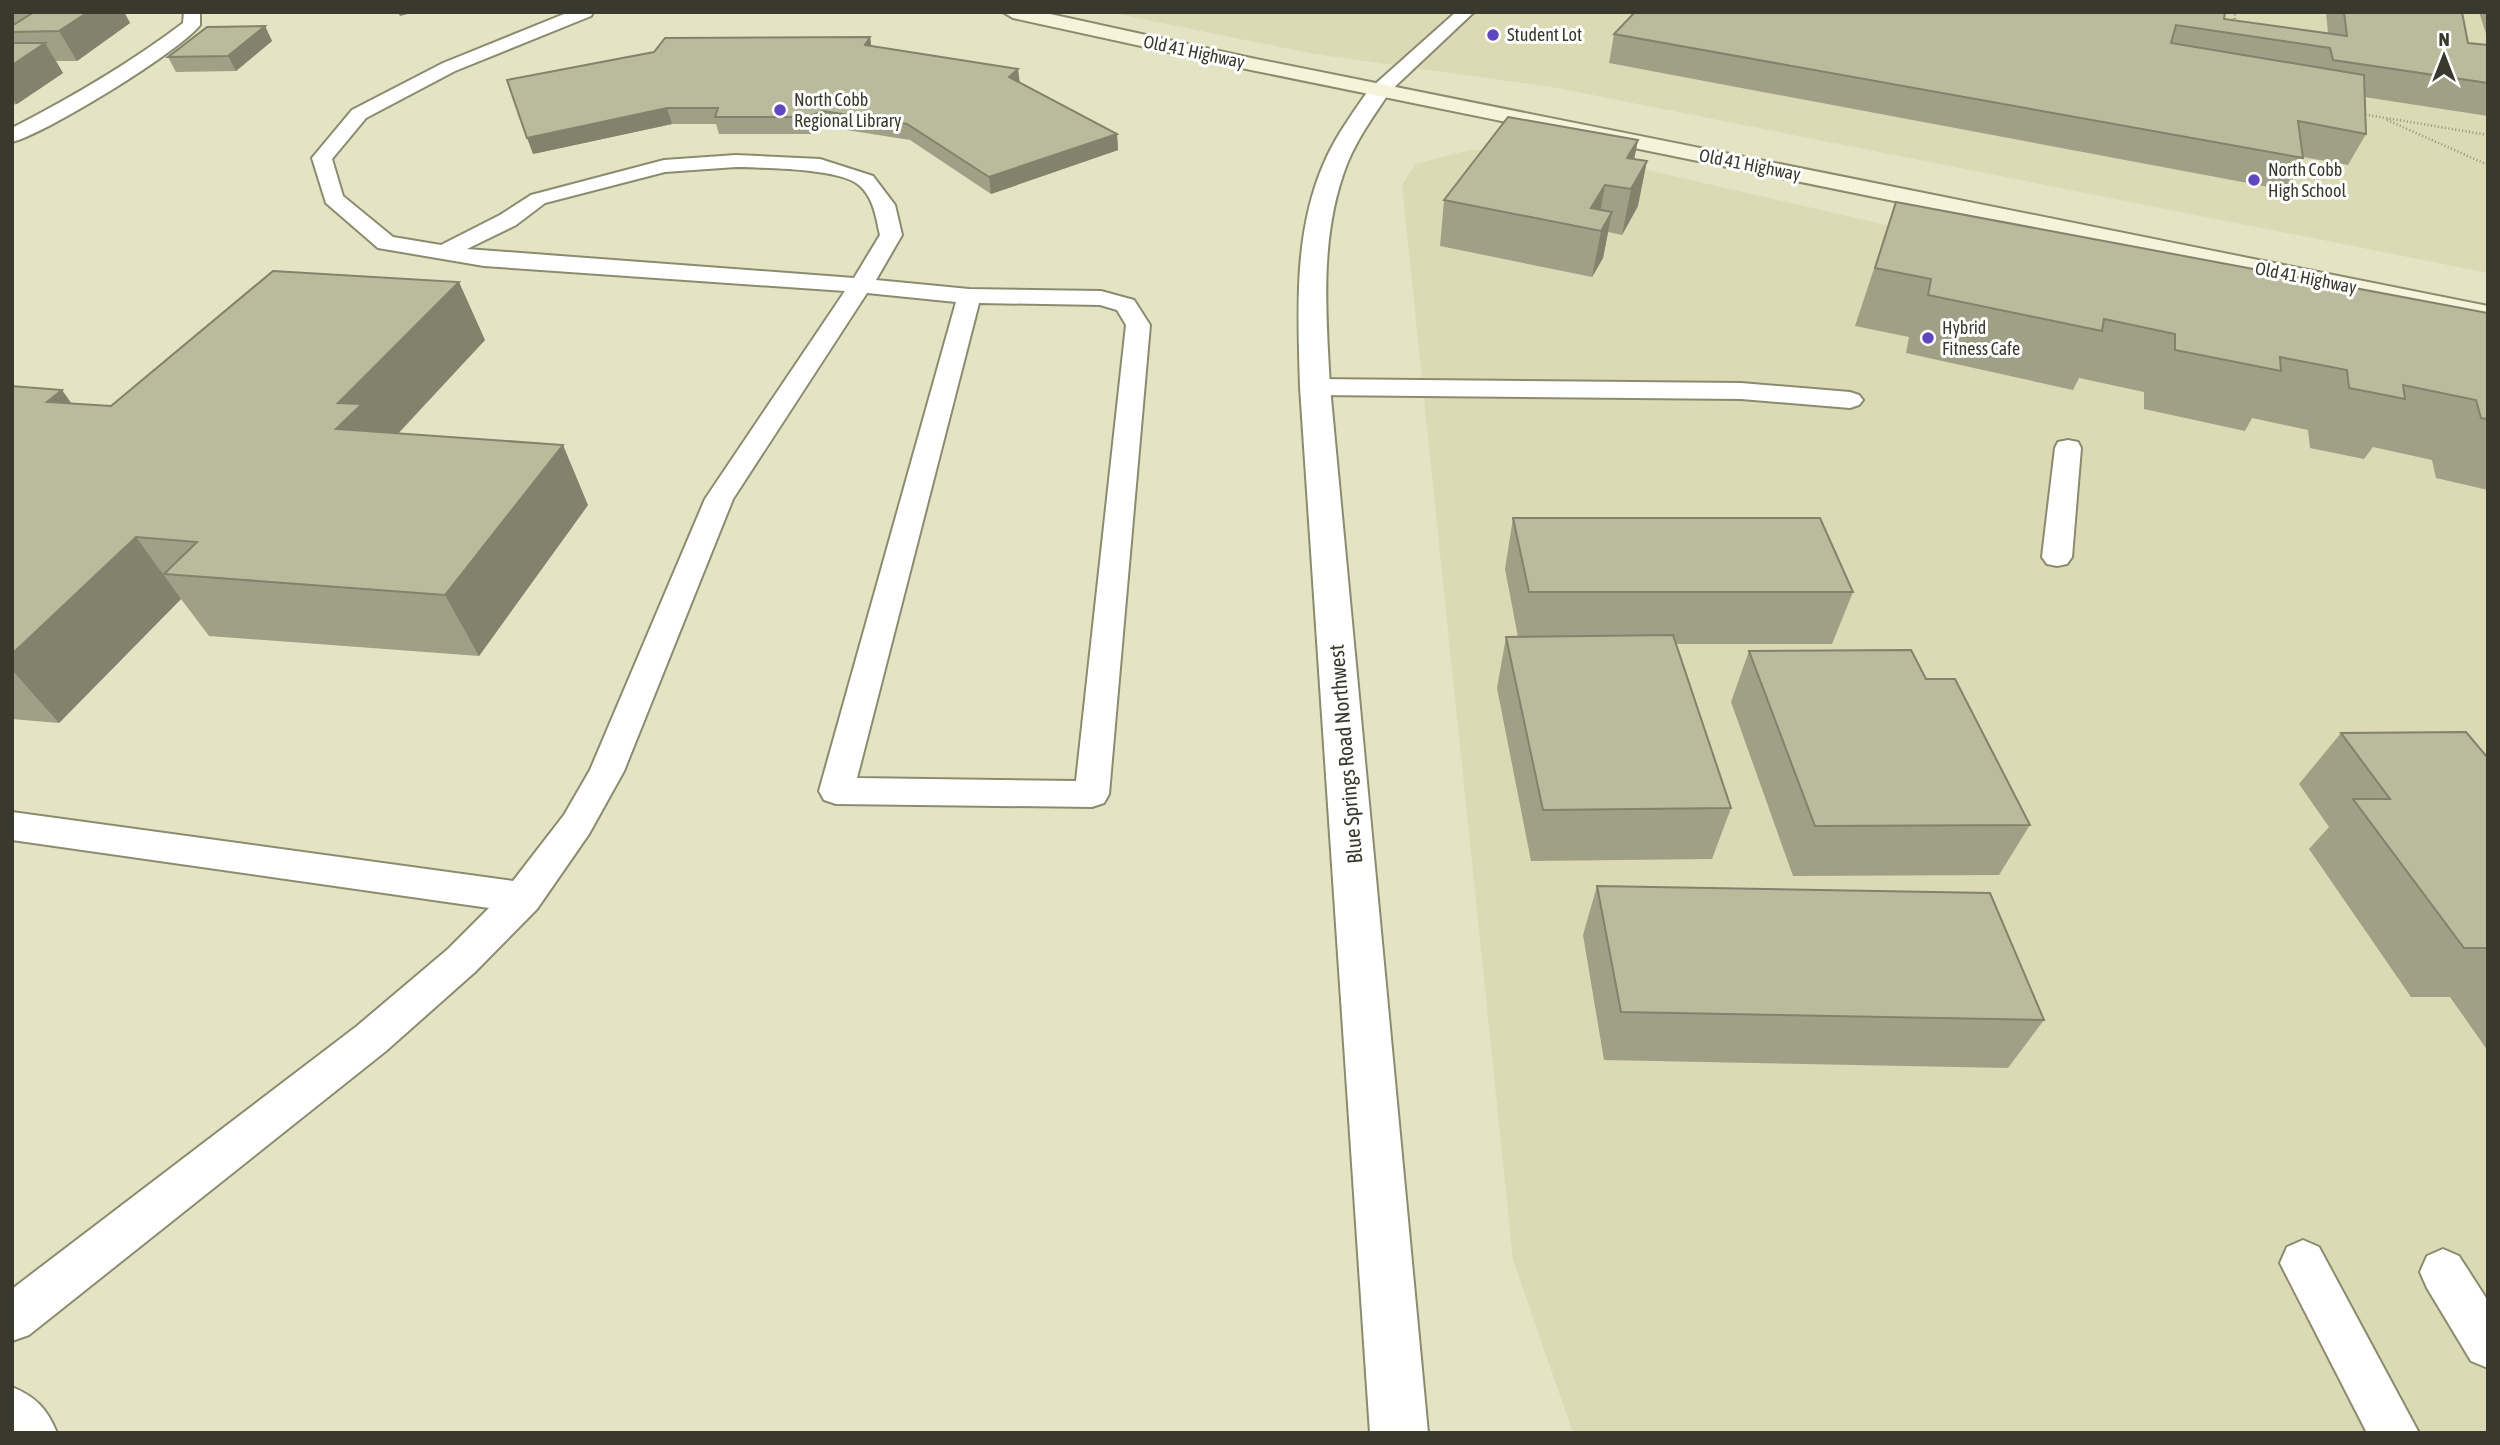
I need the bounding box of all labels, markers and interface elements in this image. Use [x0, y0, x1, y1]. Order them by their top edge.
north arrow [2409, 21, 2479, 91]
place label: Student Lot [1507, 24, 1582, 45]
marker: Student Lot [1485, 27, 1501, 43]
text: N [2438, 28, 2450, 50]
street label: Old 41 Highway [1142, 31, 1247, 72]
place label: North Cobb Regional Library [794, 89, 902, 131]
marker: North Cobb Regional Library [772, 102, 788, 118]
street label: Old 41 Highway [1698, 144, 1803, 185]
place label: North Cobb High School [2268, 159, 2346, 201]
marker: North Cobb High School [2246, 172, 2262, 188]
street label: Old 41 Highway [2254, 257, 2359, 298]
place label: Hybrid Fitness Cafe [1942, 317, 2020, 359]
marker: Hybrid Fitness Cafe [1920, 330, 1936, 346]
street label: Blue Springs Road Northwest [1323, 643, 1367, 865]

